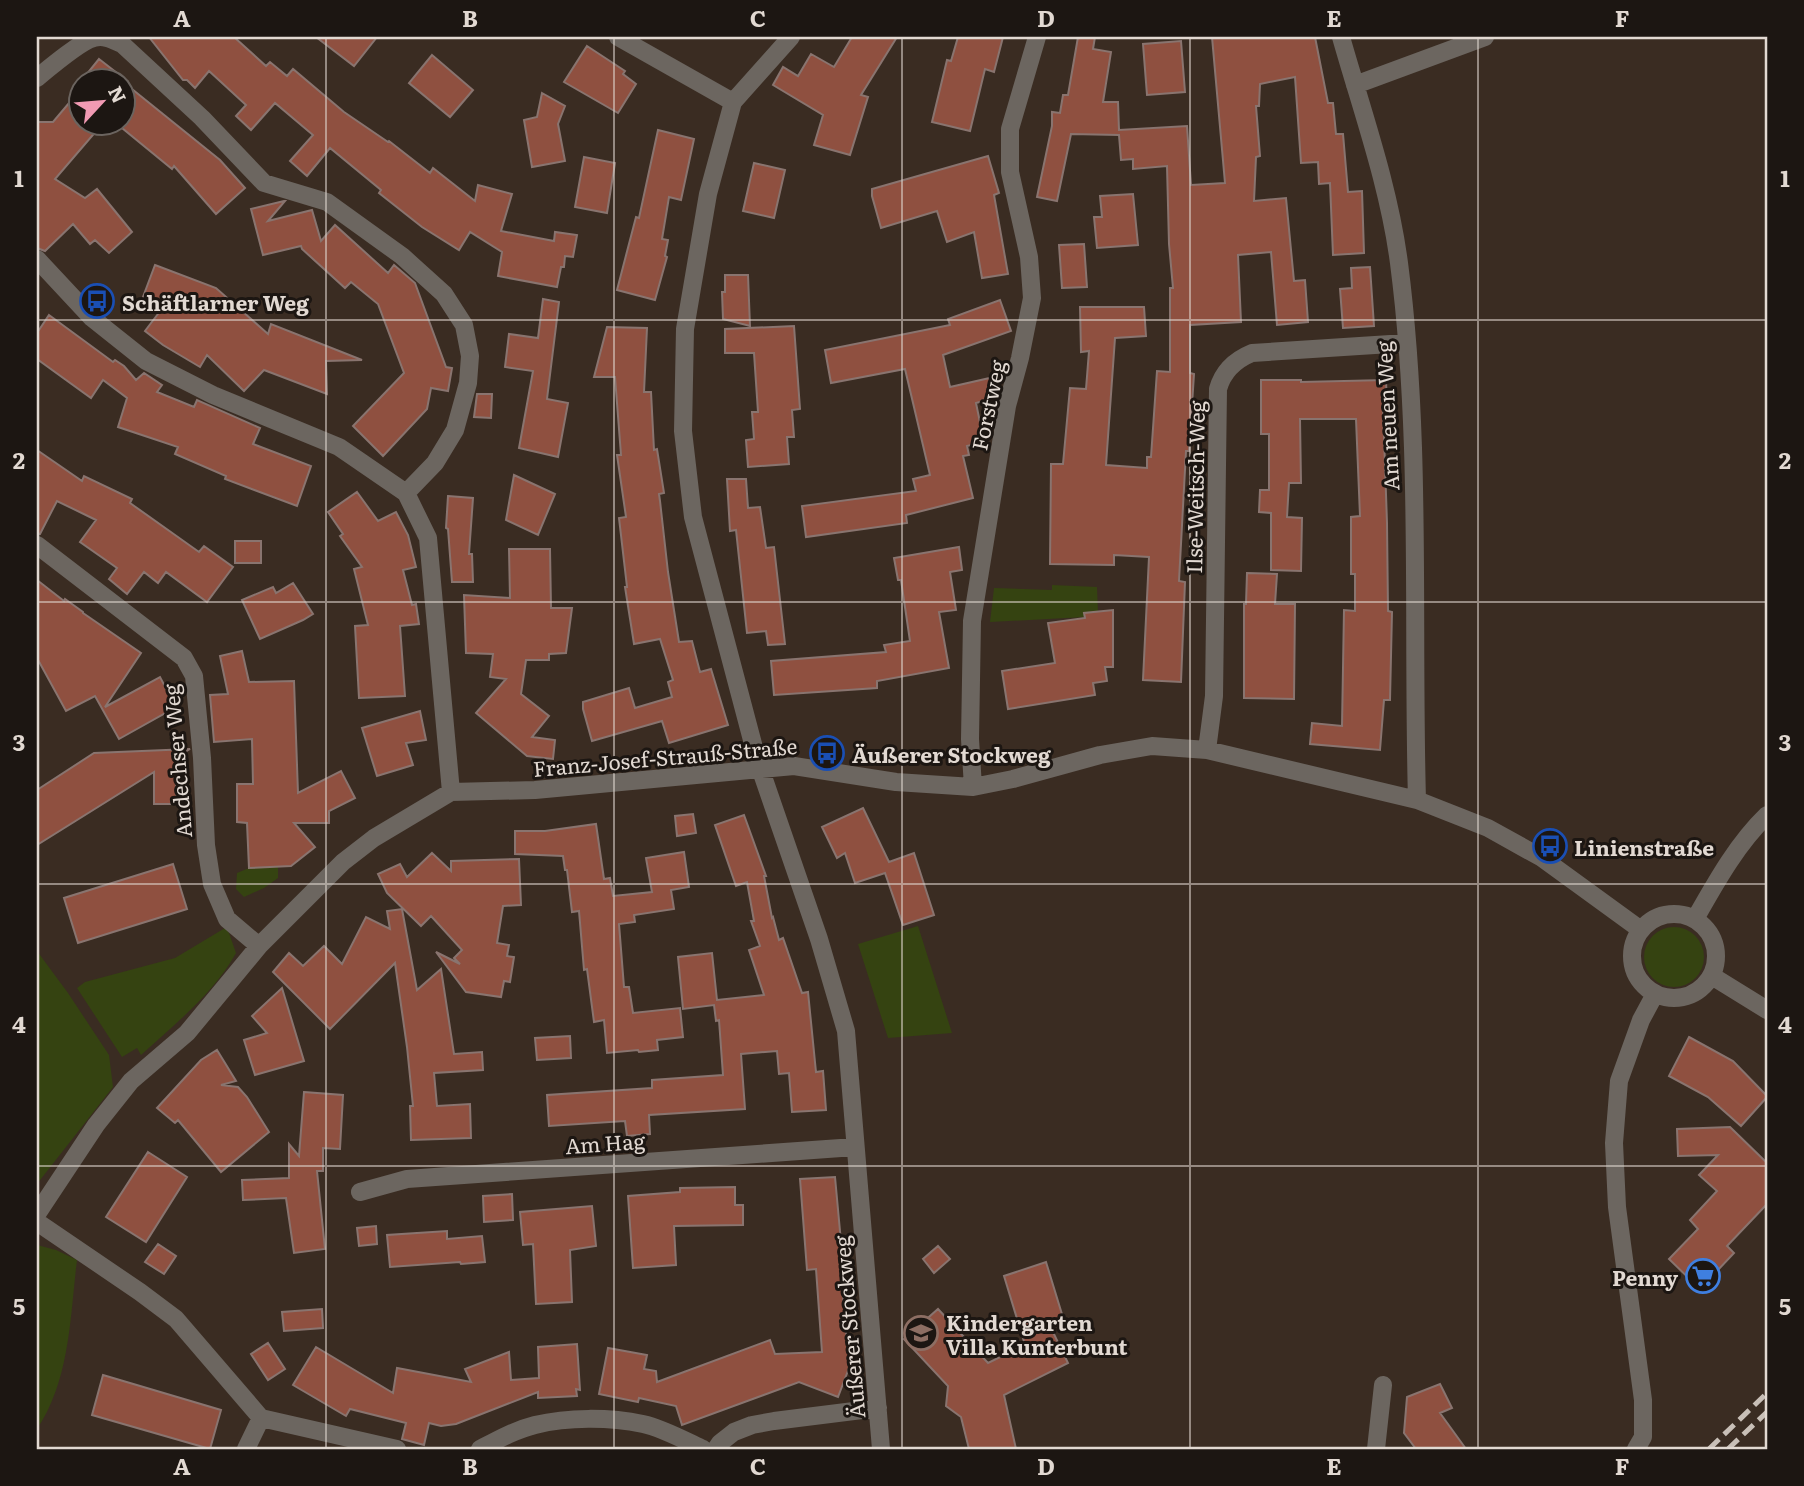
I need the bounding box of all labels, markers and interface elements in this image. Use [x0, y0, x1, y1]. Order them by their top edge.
text: A [173, 0, 191, 34]
text: B [462, 0, 478, 34]
text: C [750, 0, 766, 34]
text: D [1037, 0, 1055, 34]
text: E [1326, 0, 1342, 34]
text: F [1615, 0, 1630, 34]
north arrow [66, 66, 136, 136]
text: N [102, 81, 134, 107]
text: 1 [14, 160, 24, 194]
text: 1 [1780, 160, 1790, 194]
bus stop icon: Schäftlarner Weg [78, 282, 116, 320]
place label: Schäftlarner Weg [122, 286, 309, 317]
street label: Am neuen Weg [1367, 340, 1405, 492]
street label: Forstweg [962, 357, 1012, 453]
street label: Ilse-Weitsch-Weg [1177, 400, 1211, 574]
text: 2 [13, 442, 25, 476]
text: 2 [1779, 442, 1791, 476]
street label: Andechser Weg [154, 683, 198, 839]
text: 3 [13, 724, 25, 758]
text: 3 [1779, 724, 1791, 758]
street label: Franz-Josef-Strauß-Straße [532, 729, 798, 783]
bus stop icon: Äußerer Stockweg [808, 734, 846, 772]
place label: Äußerer Stockweg [852, 738, 1051, 769]
bus stop icon: Linienstraße [1531, 827, 1569, 865]
place label: Linienstraße [1574, 831, 1714, 862]
text: 4 [12, 1006, 26, 1040]
text: 4 [1778, 1006, 1792, 1040]
street label: Am Hag [564, 1124, 646, 1160]
street label: Äußerer Stockweg [825, 1234, 871, 1420]
supermarket icon: Penny [1684, 1257, 1722, 1295]
place label: Penny [1612, 1261, 1678, 1292]
text: 5 [13, 1288, 25, 1322]
text: 5 [1779, 1288, 1791, 1322]
place label: Kindergarten Villa Kunterbunt [946, 1306, 1128, 1361]
school or university icon: Kindergarten Villa Kunterbunt [902, 1314, 940, 1352]
text: A [173, 1448, 191, 1482]
text: B [462, 1448, 478, 1482]
text: C [750, 1448, 766, 1482]
text: D [1037, 1448, 1055, 1482]
text: E [1326, 1448, 1342, 1482]
text: F [1615, 1448, 1630, 1482]

